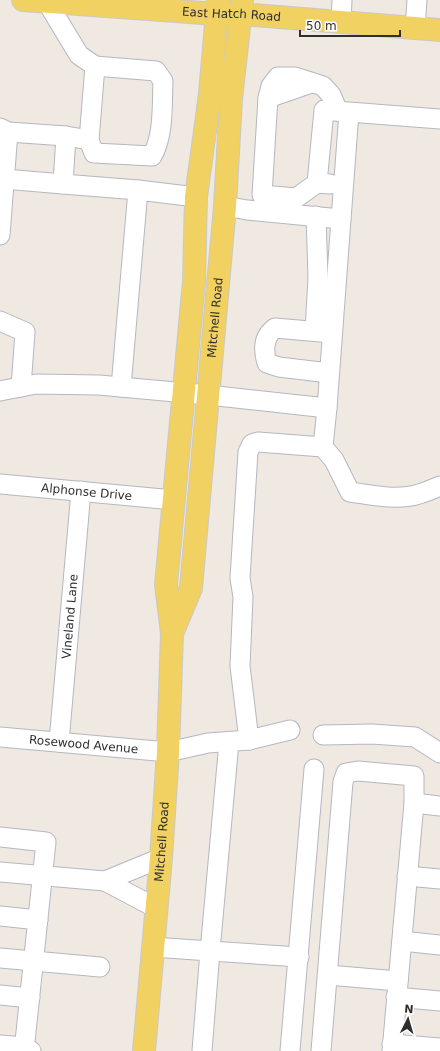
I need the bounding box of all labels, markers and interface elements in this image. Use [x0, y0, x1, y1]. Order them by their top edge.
street label: East Hatch Road [182, 4, 281, 24]
scale bar [300, 12, 400, 38]
text: 50 m [306, 19, 337, 33]
street label: Mitchell Road [205, 277, 226, 358]
street label: Alphonse Drive [41, 481, 133, 503]
street label: Vineland Lane [59, 573, 81, 659]
street label: Rosewood Avenue [29, 733, 139, 756]
street label: Mitchell Road [152, 801, 172, 883]
north arrow [388, 999, 428, 1039]
text: N [404, 1003, 414, 1016]

